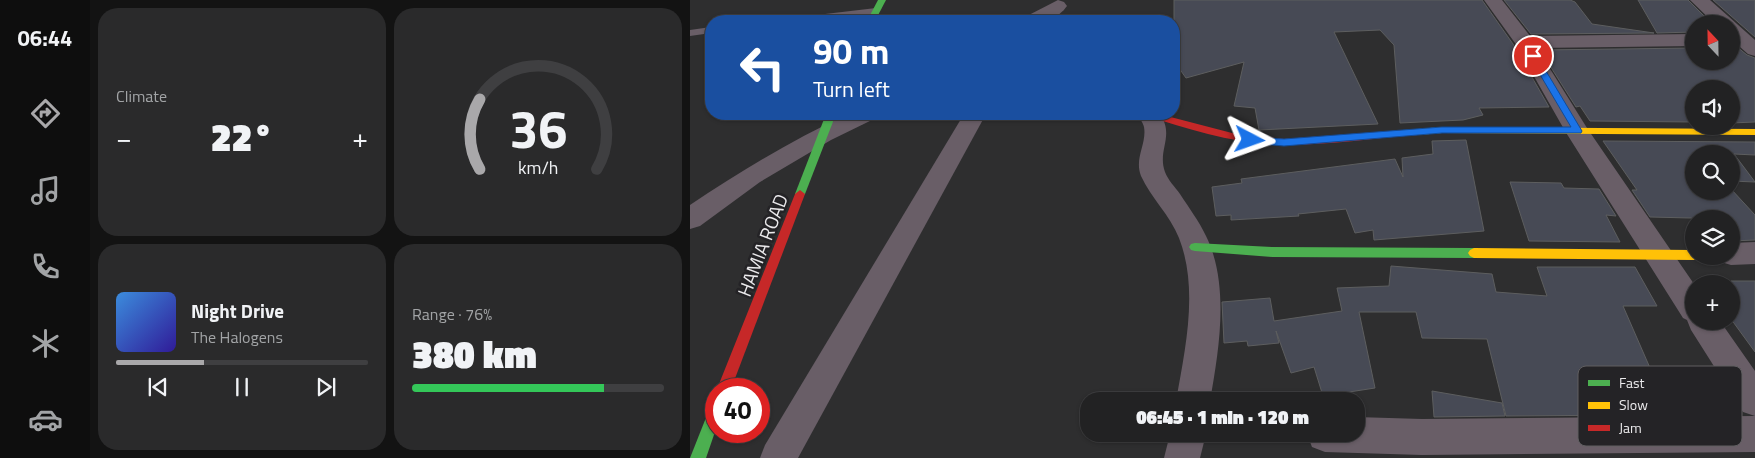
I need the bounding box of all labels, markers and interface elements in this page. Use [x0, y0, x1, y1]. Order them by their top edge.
north arrow [1685, 15, 1740, 70]
map controls [1685, 15, 1740, 330]
text: 06:44 [18, 21, 72, 55]
text: 90 m [813, 24, 889, 78]
icon: left [730, 35, 795, 100]
pin [1512, 35, 1554, 77]
icon: arrive [1519, 42, 1547, 70]
text: Turn left [813, 72, 890, 106]
button: sound [1685, 80, 1740, 135]
text: Climate [116, 84, 167, 108]
text: 36 [509, 89, 567, 168]
icon: directions [28, 96, 63, 131]
text: 22° [211, 108, 273, 166]
position arrow [1223, 113, 1275, 165]
text: − [116, 116, 132, 159]
text: + [352, 116, 368, 159]
button: search [1685, 145, 1740, 200]
text: km/h [518, 154, 558, 181]
icon: music [28, 173, 63, 208]
street label: HAMIA ROAD [729, 189, 795, 301]
button: layers [1685, 210, 1740, 265]
icon: phone [28, 249, 63, 284]
button: + [1685, 275, 1740, 330]
text: Night Drive [191, 296, 284, 325]
text: Range · 76% [412, 302, 492, 326]
text: The Halogens [191, 325, 283, 349]
text: 380 km [412, 325, 537, 383]
icon: climate [28, 326, 63, 361]
legend [1578, 366, 1742, 446]
text: Fast [1619, 372, 1644, 393]
icon: previous [144, 373, 172, 401]
icon: pause [228, 373, 256, 401]
icon: next [312, 373, 340, 401]
speed limit sign: 40 [705, 378, 770, 443]
text: Slow [1619, 394, 1648, 415]
icon: car [28, 402, 63, 437]
text: 06:45 · 1 min · 120 m [1136, 402, 1309, 431]
text: Jam [1619, 417, 1642, 438]

